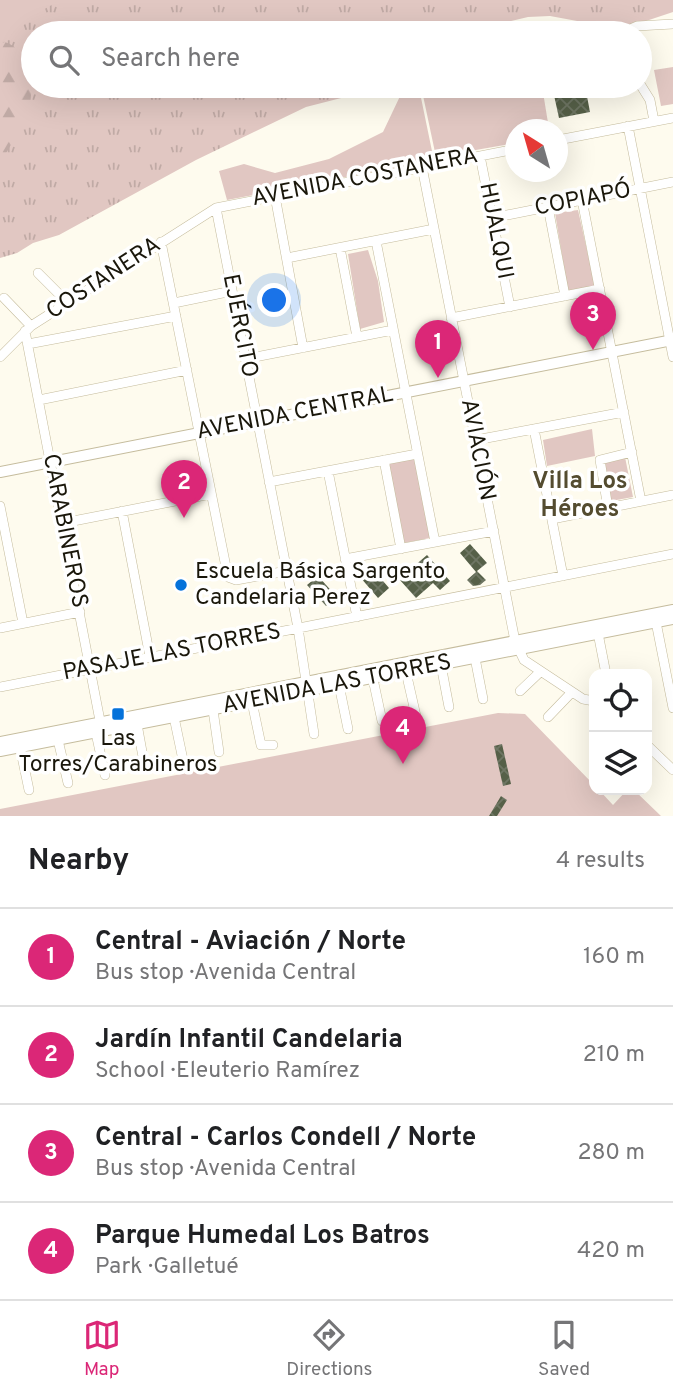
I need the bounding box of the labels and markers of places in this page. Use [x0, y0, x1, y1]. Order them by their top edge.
pin: 3 [570, 292, 616, 350]
pin: 1 [415, 320, 461, 378]
pin: 2 [161, 460, 207, 518]
place label: Escuela Básica Sargento Candelaria Perez [195, 558, 445, 613]
marker: Escuela Básica Sargento Candelaria Perez [173, 577, 189, 593]
marker: Las Torres/Carabineros [110, 706, 126, 722]
pin: 4 [380, 706, 426, 764]
place label: Las Torres/Carabineros [18, 725, 218, 780]

